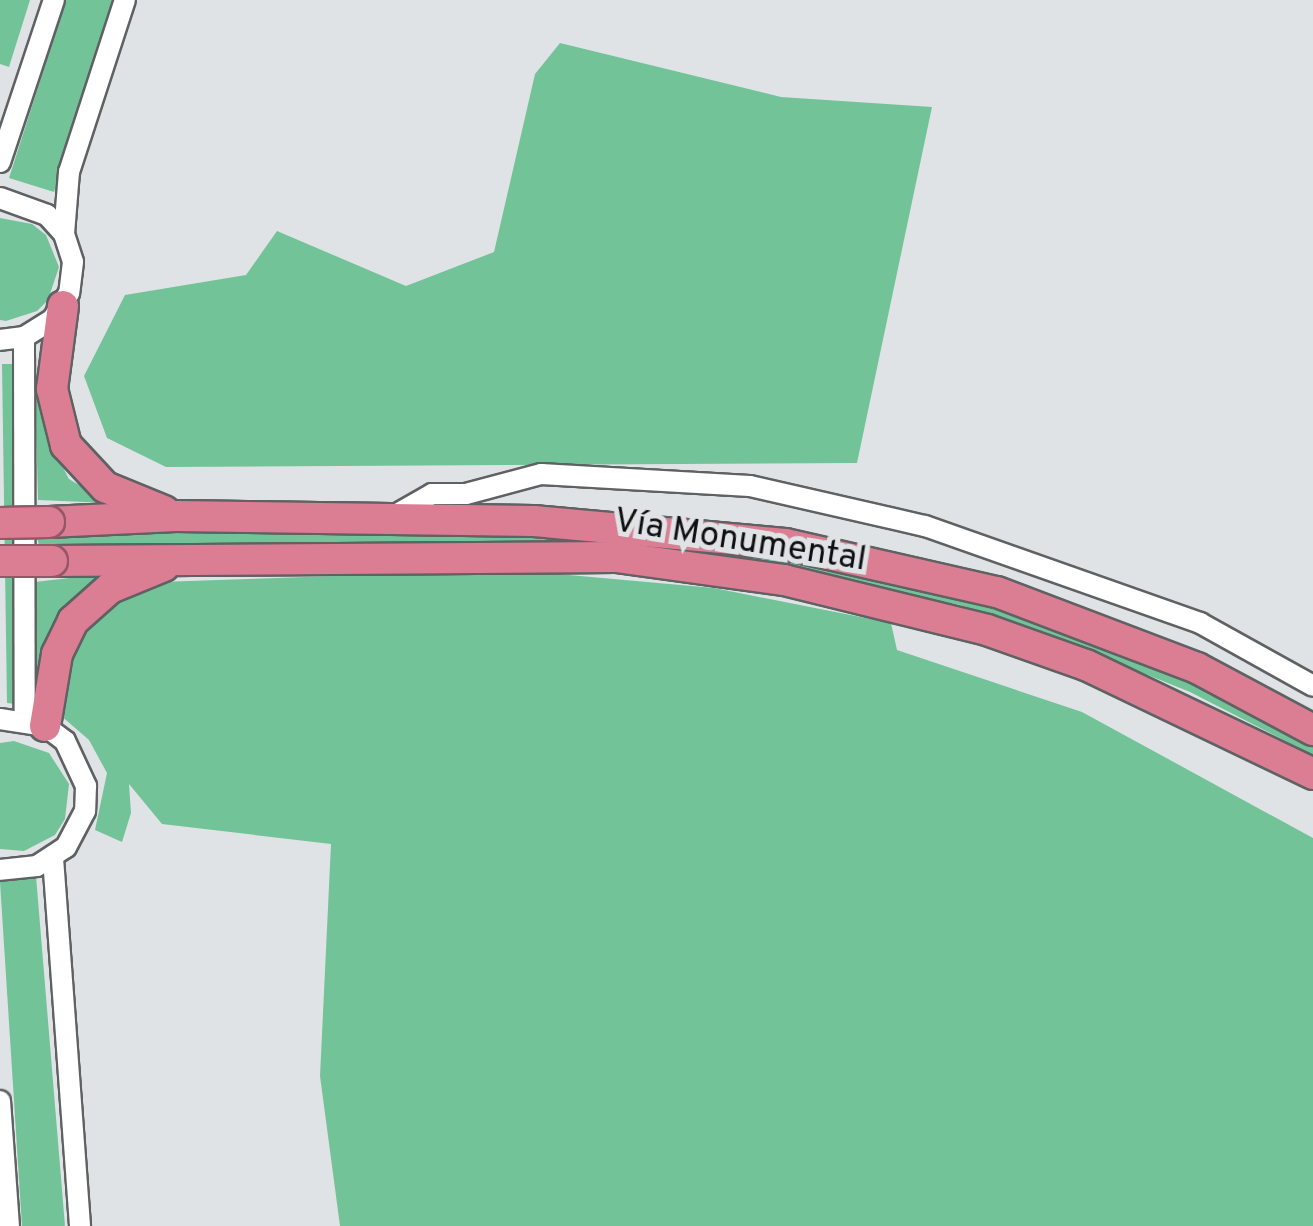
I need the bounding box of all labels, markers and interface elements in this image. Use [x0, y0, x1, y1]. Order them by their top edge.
street label: Vía Monumental [611, 500, 869, 582]

